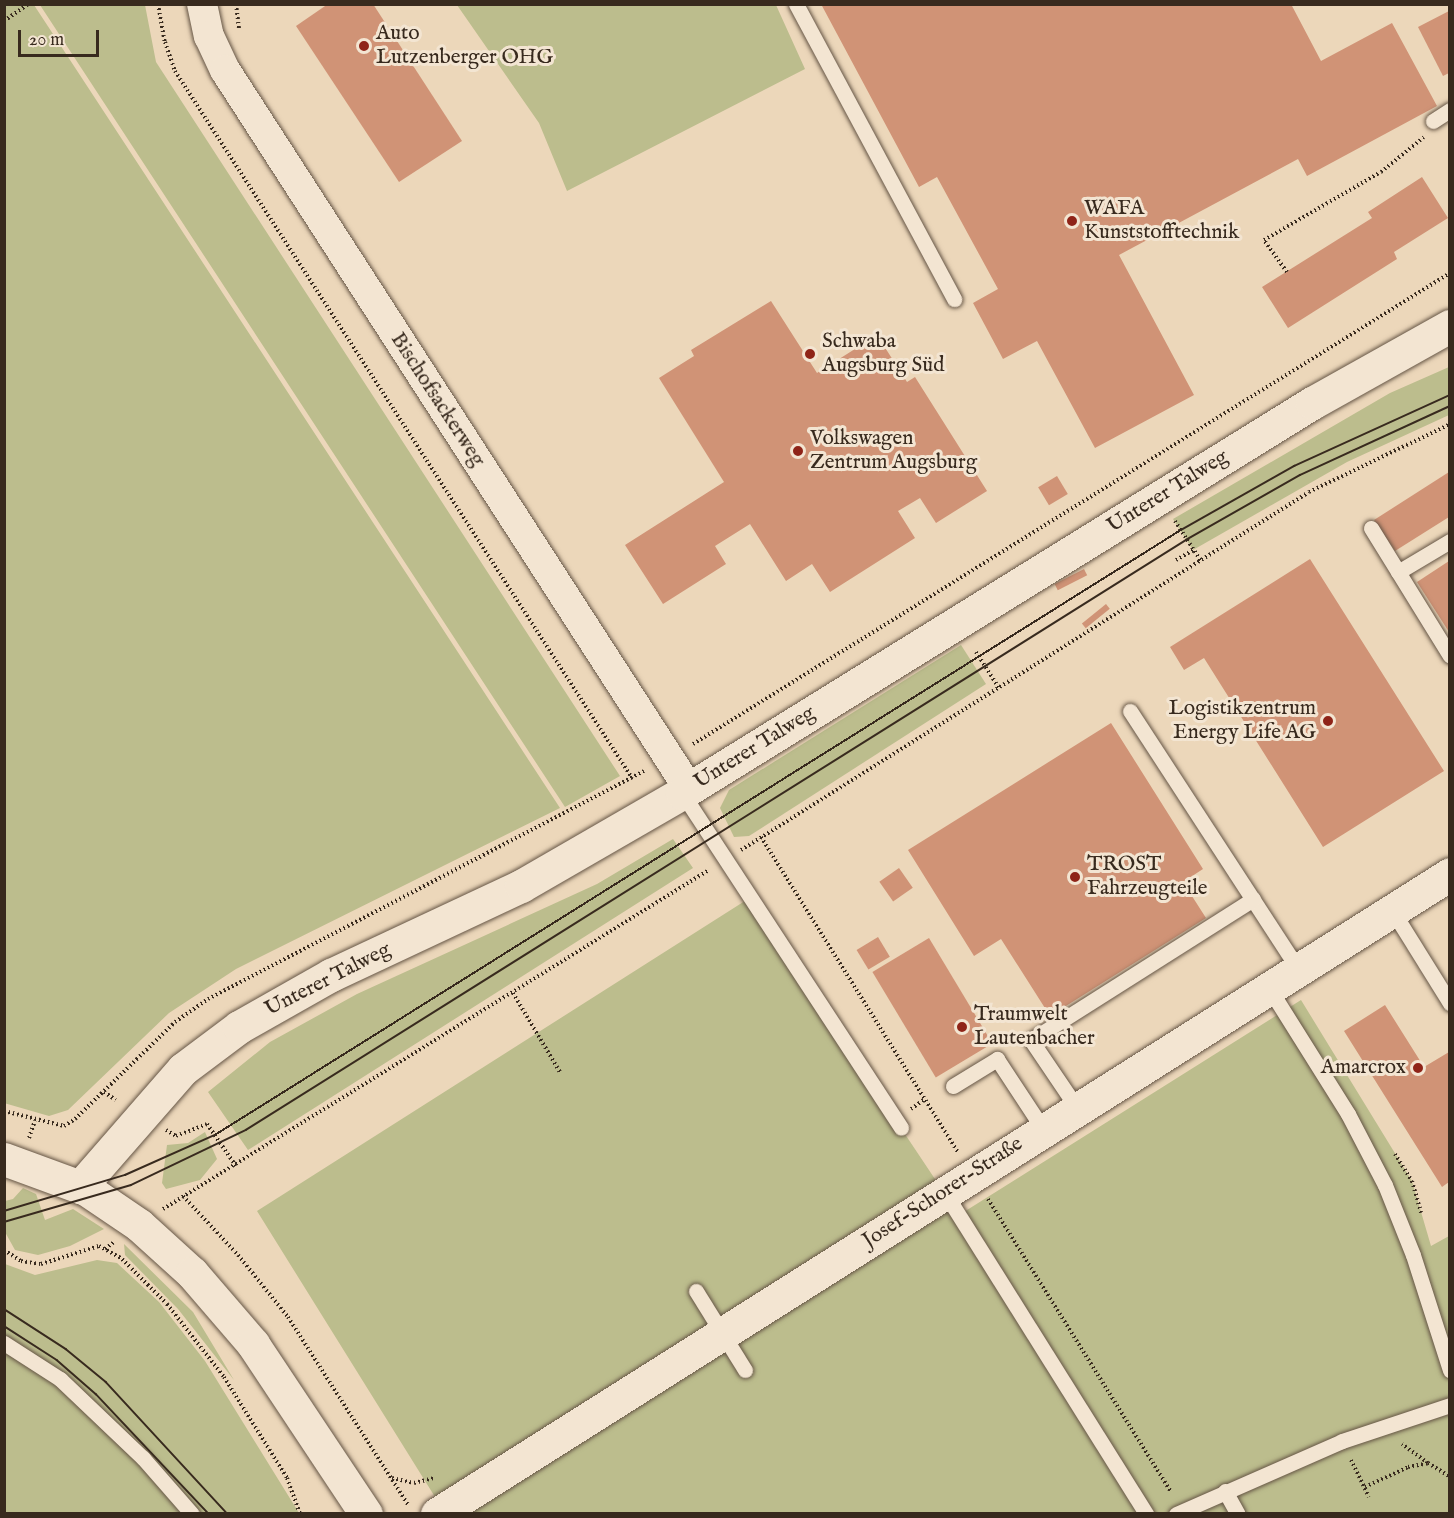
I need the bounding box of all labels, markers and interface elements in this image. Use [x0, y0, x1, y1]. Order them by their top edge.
scale bar [21, 18, 102, 56]
place label: Auto Lutzenberger OHG [376, 21, 553, 71]
text: 20 m [29, 29, 64, 52]
marker: Auto Lutzenberger OHG [357, 39, 371, 53]
place label: WAFA Kunststofftechnik [1084, 196, 1239, 246]
marker: WAFA Kunststofftechnik [1065, 214, 1079, 228]
street label: Bischofsackerweg [384, 328, 490, 472]
place label: Schwaba Augsburg Süd [822, 329, 944, 379]
marker: Schwaba Augsburg Süd [803, 347, 817, 361]
place label: Volkswagen Zentrum Augsburg [810, 426, 977, 476]
marker: Volkswagen Zentrum Augsburg [791, 444, 805, 458]
street label: Unterer Talweg [1103, 445, 1233, 539]
place label: Logistikzentrum Energy Life AG [1169, 696, 1316, 746]
street label: Unterer Talweg [690, 701, 820, 795]
marker: Logistikzentrum Energy Life AG [1321, 714, 1335, 728]
place label: TROST Fahrzeugteile [1087, 852, 1207, 902]
marker: TROST Fahrzeugteile [1068, 870, 1082, 884]
street label: Unterer Talweg [261, 938, 395, 1022]
place label: Traumwelt Lautenbacher [974, 1002, 1095, 1052]
marker: Traumwelt Lautenbacher [955, 1020, 969, 1034]
place label: Amarcrox [1321, 1055, 1406, 1081]
marker: Amarcrox [1411, 1061, 1425, 1075]
street label: Josef-Schorer-Straße [858, 1132, 1028, 1254]

